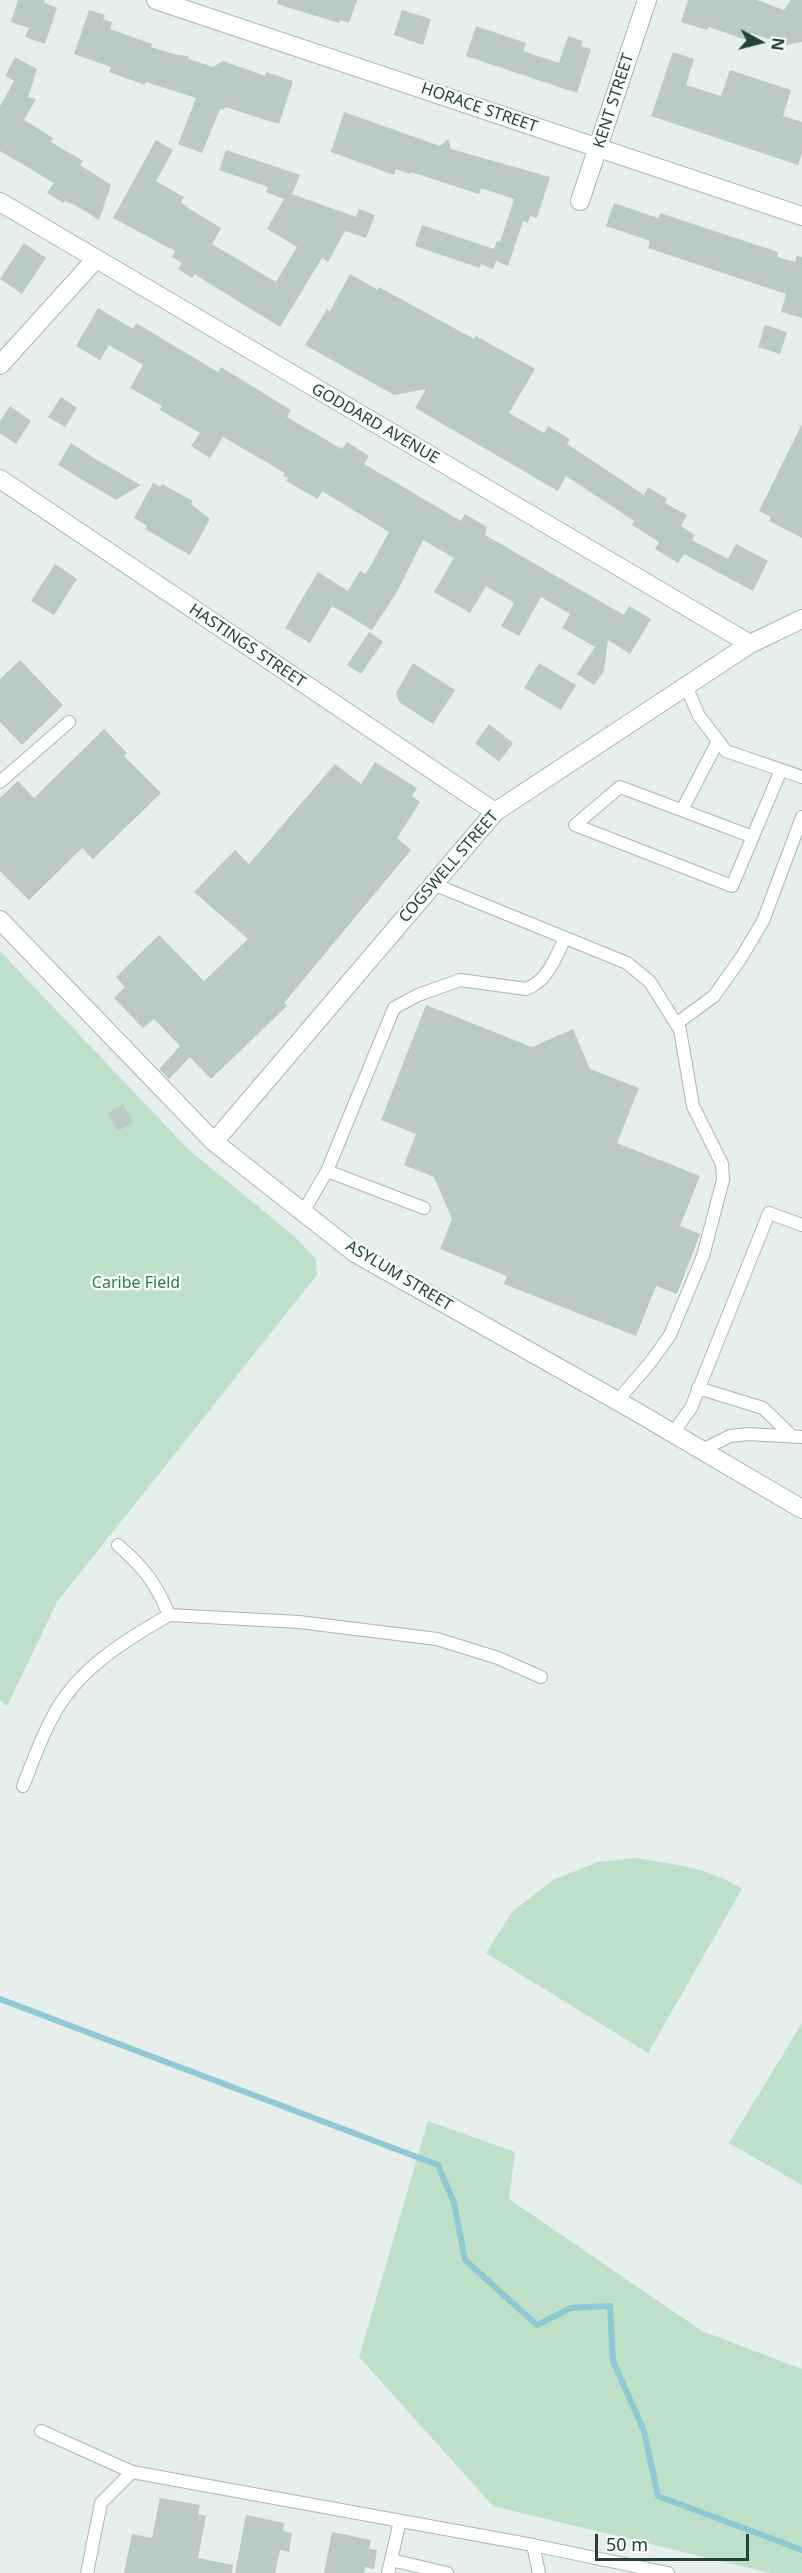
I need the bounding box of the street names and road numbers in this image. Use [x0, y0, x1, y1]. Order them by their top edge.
street label: KENT STREET [590, 51, 638, 151]
street label: HORACE STREET [418, 79, 540, 137]
street label: GODDARD AVENUE [308, 380, 442, 468]
street label: HASTINGS STREET [185, 600, 309, 692]
street label: COGSWELL STREET [395, 807, 503, 927]
street label: ASYLUM STREET [342, 1237, 456, 1315]

